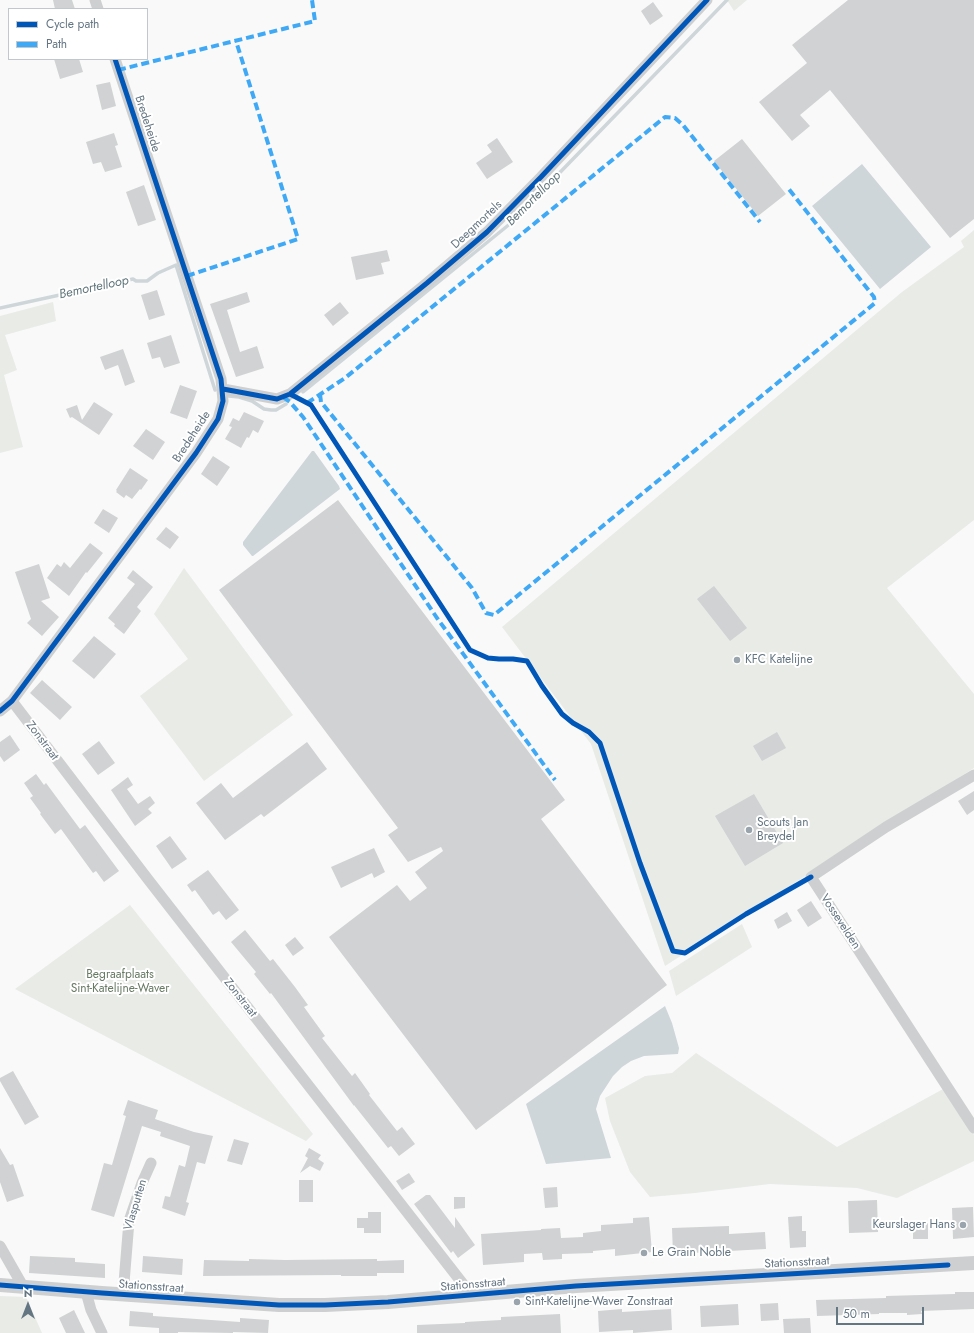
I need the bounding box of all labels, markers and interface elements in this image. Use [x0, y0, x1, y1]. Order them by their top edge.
legend [8, 8, 148, 60]
text: Cycle path [46, 15, 99, 33]
text: Path [46, 35, 67, 53]
street label: Bredeheide [131, 94, 163, 154]
water label: Bemortelloop [503, 168, 565, 230]
street label: Deegmortels [449, 198, 505, 252]
water label: Bemortelloop [58, 273, 130, 303]
street label: Bredeheide [170, 409, 214, 465]
place label: KFC Katelijne [745, 653, 813, 667]
marker: KFC Katelijne [732, 655, 742, 665]
street label: Zonstraat [23, 719, 61, 763]
place label: Scouts Jan Breydel [757, 816, 808, 844]
marker: Scouts Jan Breydel [744, 825, 754, 835]
street label: Vossevelden [817, 892, 863, 952]
park label: Begraafplaats Sint-Katelijne-Waver [71, 968, 169, 996]
street label: Zonstraat [220, 976, 260, 1020]
street label: Vlasputten [121, 1178, 151, 1232]
place label: Keurslager Hans [872, 1218, 955, 1232]
marker: Keurslager Hans [958, 1220, 968, 1230]
place label: Le Grain Noble [652, 1246, 731, 1260]
marker: Le Grain Noble [639, 1248, 649, 1258]
street label: Stationsstraat [764, 1254, 830, 1272]
street label: Stationsstraat [440, 1275, 506, 1295]
street label: Stationsstraat [118, 1278, 184, 1296]
north arrow [8, 1285, 48, 1325]
text: N [24, 1285, 32, 1301]
place label: Sint-Katelijne-Waver Zonstraat [525, 1295, 673, 1309]
marker: Sint-Katelijne-Waver Zonstraat [512, 1297, 522, 1307]
scale bar [838, 1299, 926, 1325]
text: 50 m [843, 1305, 870, 1323]

